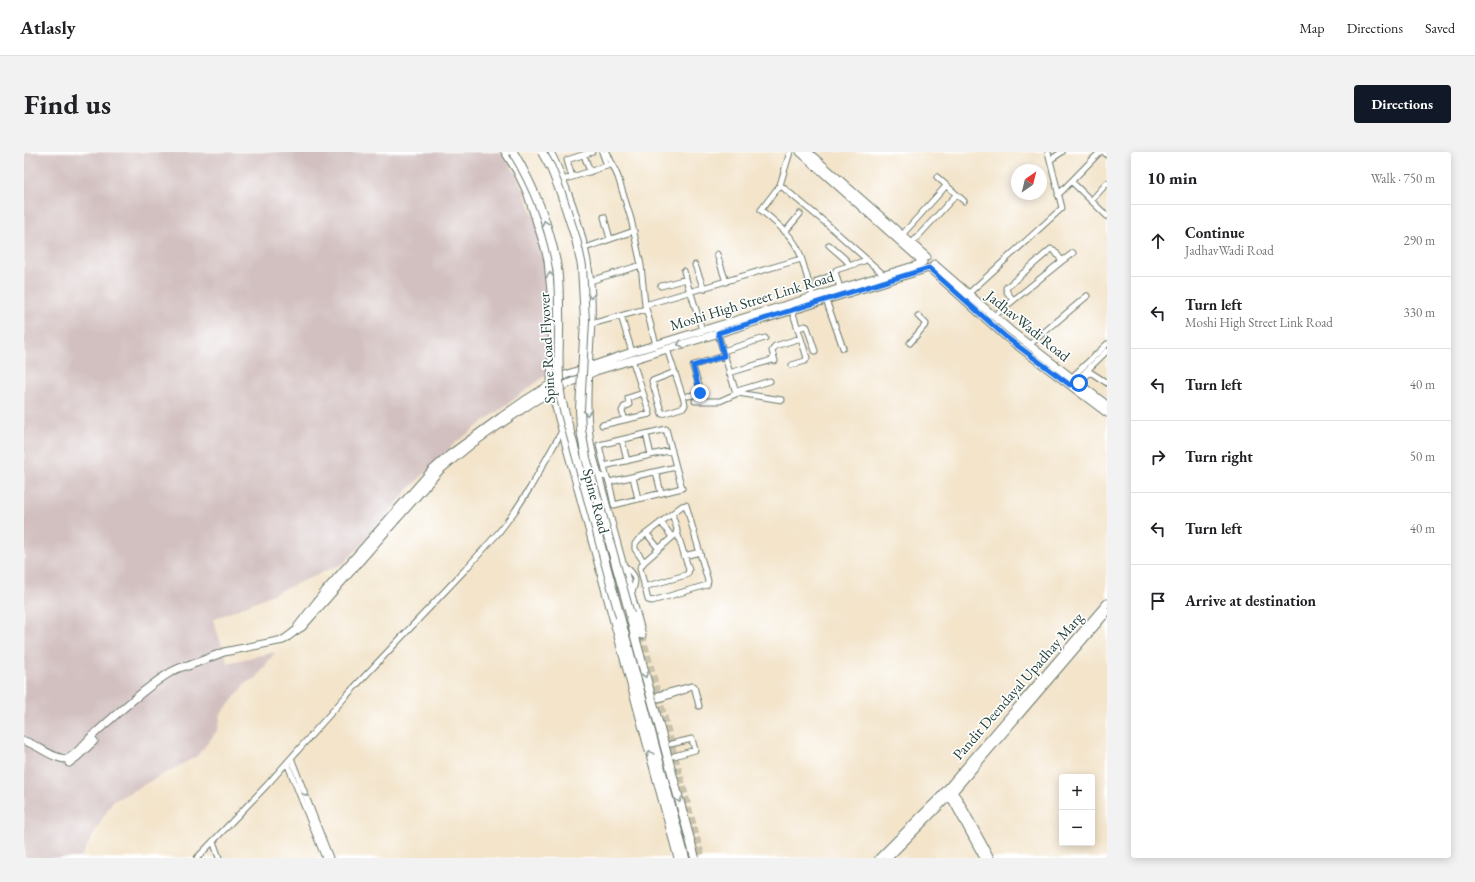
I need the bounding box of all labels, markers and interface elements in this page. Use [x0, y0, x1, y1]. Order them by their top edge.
text: Atlasly [20, 15, 76, 40]
text: Map [1299, 19, 1325, 37]
text: Directions [1347, 19, 1403, 37]
text: Saved [1425, 19, 1455, 37]
button: Directions [1354, 85, 1451, 123]
text: Find us [24, 86, 111, 122]
north arrow [1011, 164, 1047, 200]
text: 10 min [1147, 167, 1197, 189]
text: Walk · 750 m [1371, 170, 1435, 187]
one-way arrow [541, 220, 549, 227]
text: Continue [1185, 223, 1245, 242]
icon: ahead [1147, 230, 1169, 252]
text: 290 m [1404, 232, 1435, 249]
text: JadhavWadi Road [1185, 242, 1274, 259]
street label: Moshi High Street Link Road [667, 266, 837, 335]
one-way arrow [546, 272, 555, 278]
street label: JadhavWadi Road [981, 285, 1074, 366]
street label: Spine Road Flyover [534, 292, 559, 404]
one-way arrow [586, 293, 595, 299]
text: Turn left [1185, 295, 1242, 314]
icon: left [1147, 302, 1169, 324]
text: 330 m [1404, 304, 1435, 321]
text: Moshi High Street Link Road [1185, 314, 1333, 331]
one-way arrow [677, 340, 684, 348]
route start [1070, 374, 1088, 392]
icon: left [1147, 374, 1169, 396]
text: Turn left [1185, 375, 1242, 394]
text: 40 m [1410, 376, 1435, 393]
route end [691, 384, 709, 402]
one-way arrow [583, 410, 591, 416]
icon: right [1147, 446, 1169, 468]
text: Turn right [1185, 447, 1253, 466]
text: 50 m [1410, 448, 1435, 465]
street label: Spine Road [579, 466, 614, 536]
icon: left [1147, 518, 1169, 540]
text: Turn left [1185, 519, 1242, 538]
text: 40 m [1410, 520, 1435, 537]
icon: arrive [1147, 590, 1169, 612]
text: Arrive at destination [1185, 591, 1316, 610]
street label: Pandit Deendayal Upadhay Marg [948, 608, 1087, 763]
one-way arrow [641, 671, 649, 678]
one-way arrow [646, 750, 655, 757]
map controls [1059, 774, 1095, 846]
button: + [1059, 774, 1095, 810]
one-way arrow [301, 791, 309, 798]
one-way arrow [674, 796, 683, 803]
button: − [1059, 810, 1095, 846]

